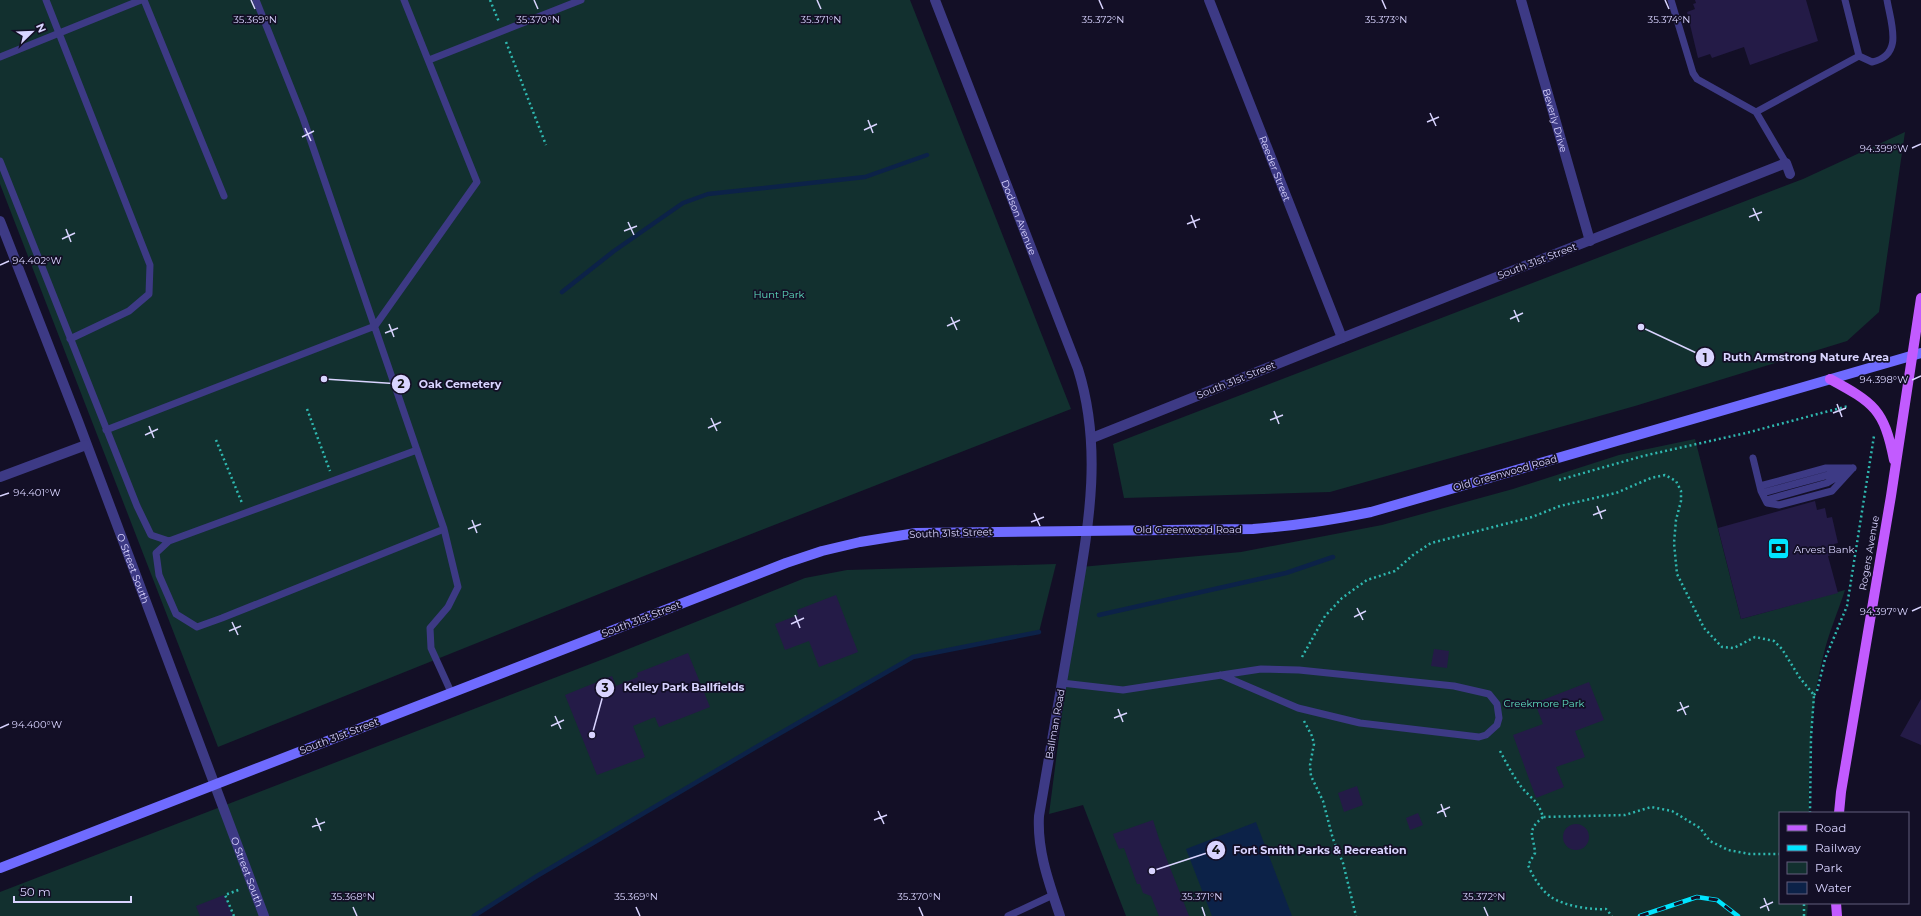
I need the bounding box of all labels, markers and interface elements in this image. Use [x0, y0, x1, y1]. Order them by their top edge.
north arrow [12, 12, 52, 52]
text: 35.369°N [233, 13, 277, 26]
text: 35.370°N [516, 13, 560, 26]
text: 35.371°N [801, 13, 841, 26]
text: 35.372°N [1082, 13, 1124, 26]
text: 35.373°N [1365, 13, 1407, 26]
text: 35.374°N [1648, 13, 1690, 26]
text: N [33, 21, 49, 35]
street label: Beverly Drive [1540, 87, 1571, 154]
street label: Reeder Street [1257, 134, 1294, 203]
text: 94.399°W [1860, 142, 1908, 155]
street label: Dodson Avenue [999, 178, 1040, 257]
street label: South 31st Street [1496, 240, 1578, 282]
text: 94.402°W [12, 254, 62, 267]
park label: Hunt Park [753, 288, 805, 301]
callout: Ruth Armstrong Nature Area [1695, 346, 1897, 369]
text: 1 [1703, 350, 1707, 365]
text: Ruth Armstrong Nature Area [1723, 350, 1889, 364]
street label: South 31st Street [1195, 358, 1277, 402]
callout: Oak Cemetery [391, 373, 509, 396]
text: 94.398°W [1860, 373, 1908, 386]
text: 2 [397, 376, 405, 391]
text: Oak Cemetery [419, 377, 502, 391]
street label: Old Greenwood Road [1452, 452, 1558, 494]
text: 94.401°W [13, 486, 61, 499]
street label: Rogers Avenue [1856, 515, 1882, 591]
street label: Old Greenwood Road [1134, 523, 1242, 536]
street label: South 31st Street [909, 525, 993, 541]
street label: O Street South [114, 531, 152, 605]
bank icon: Arvest Bank [1766, 536, 1792, 562]
place label: Arvest Bank [1794, 543, 1854, 556]
street label: South 31st Street [600, 598, 682, 640]
text: 94.397°W [1860, 605, 1908, 618]
callout: Kelley Park Ballfields [595, 676, 752, 699]
text: 3 [600, 680, 609, 695]
text: Kelley Park Ballfields [624, 680, 745, 694]
street label: Ballman Road [1042, 688, 1068, 760]
park label: Creekmore Park [1503, 697, 1585, 710]
street label: South 31st Street [298, 715, 380, 757]
text: 94.400°W [12, 718, 62, 731]
legend [1779, 812, 1909, 904]
text: Road [1815, 820, 1846, 835]
street label: O Street South [228, 835, 266, 908]
callout: Fort Smith Parks & Recreation [1206, 838, 1415, 861]
text: Railway [1815, 840, 1861, 855]
text: 4 [1212, 842, 1221, 857]
text: Fort Smith Parks & Recreation [1233, 843, 1407, 857]
text: Park [1815, 860, 1843, 875]
scale bar [14, 878, 131, 904]
text: Water [1815, 880, 1852, 895]
text: 50 m [20, 884, 51, 899]
text: 35.368°N [331, 890, 375, 903]
text: 35.369°N [614, 890, 658, 903]
text: 35.370°N [897, 890, 941, 903]
text: 35.371°N [1182, 890, 1222, 903]
text: 35.372°N [1463, 890, 1505, 903]

